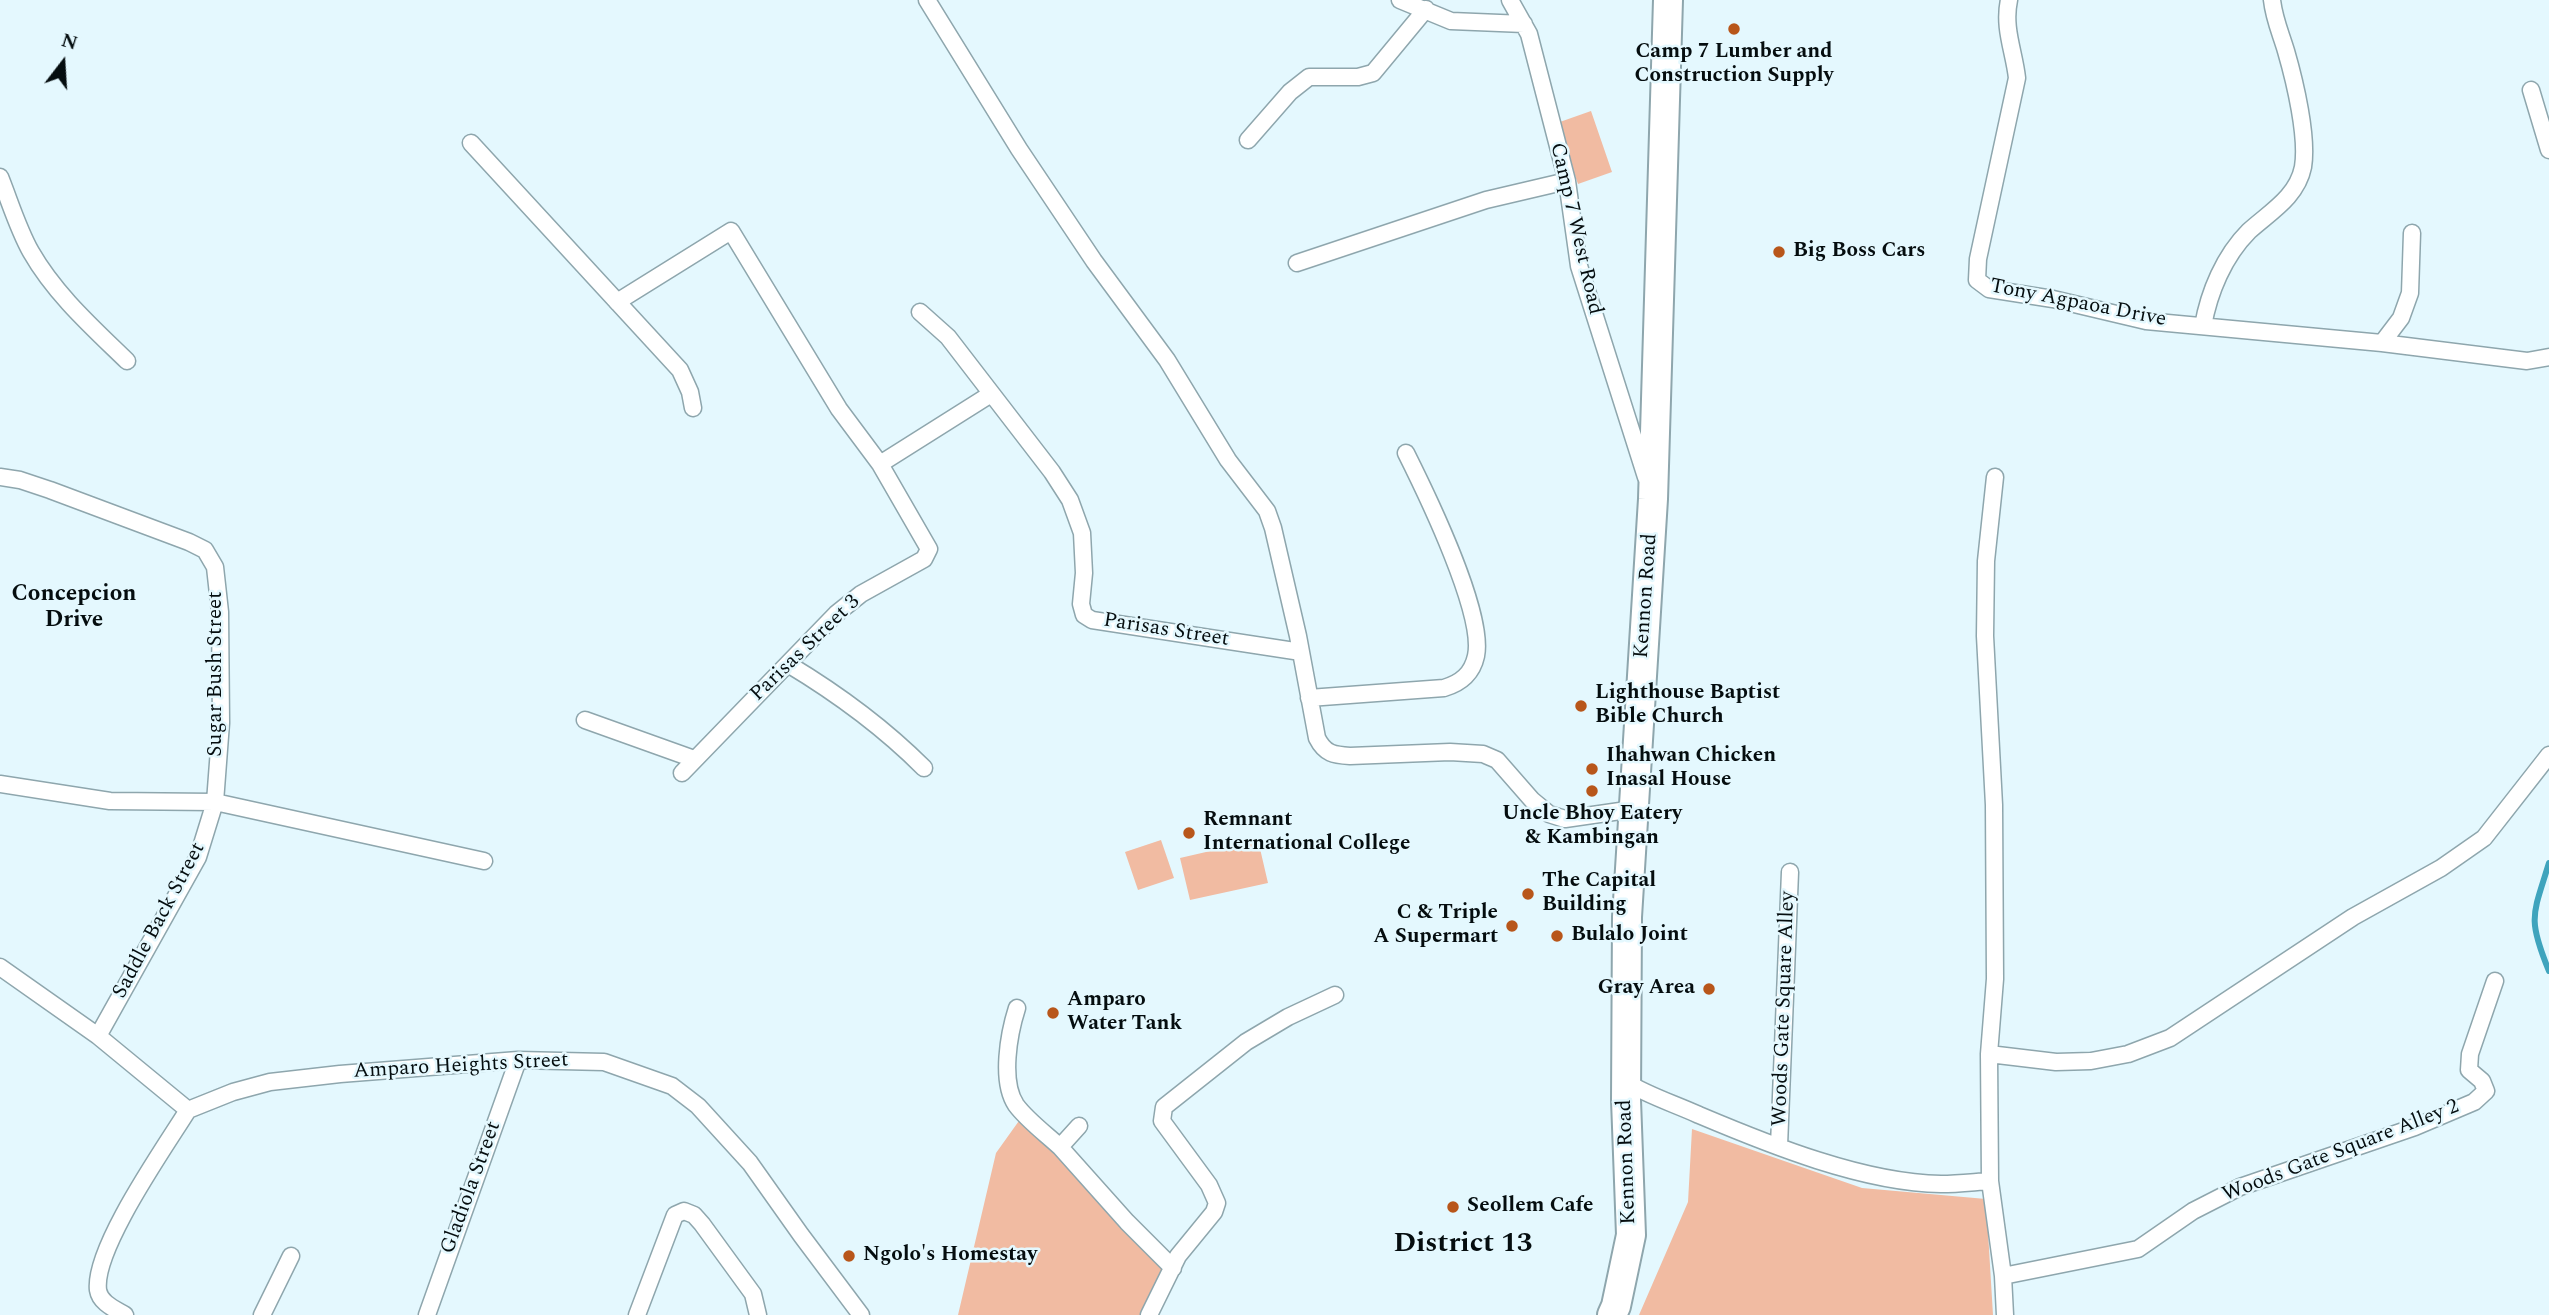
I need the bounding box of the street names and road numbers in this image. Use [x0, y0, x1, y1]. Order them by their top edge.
street label: Camp 7 West Road [1543, 141, 1607, 317]
street label: Tony Agpaoa Drive [1988, 275, 2168, 333]
street label: Kennon Road [1630, 533, 1664, 659]
street label: Parisas Street 3 [746, 590, 866, 708]
street label: Sugar Bush Street [204, 591, 230, 757]
street label: Parisas Street [1101, 609, 1231, 653]
street label: Saddle Back Street [108, 839, 212, 1003]
street label: Woods Gate Square Alley [1768, 891, 1802, 1127]
street label: Amparo Heights Street [353, 1049, 569, 1085]
street label: Woods Gate Square Alley 2 [2219, 1095, 2463, 1209]
street label: Kennon Road [1613, 1099, 1643, 1225]
street label: Gladiola Street [436, 1118, 508, 1258]

